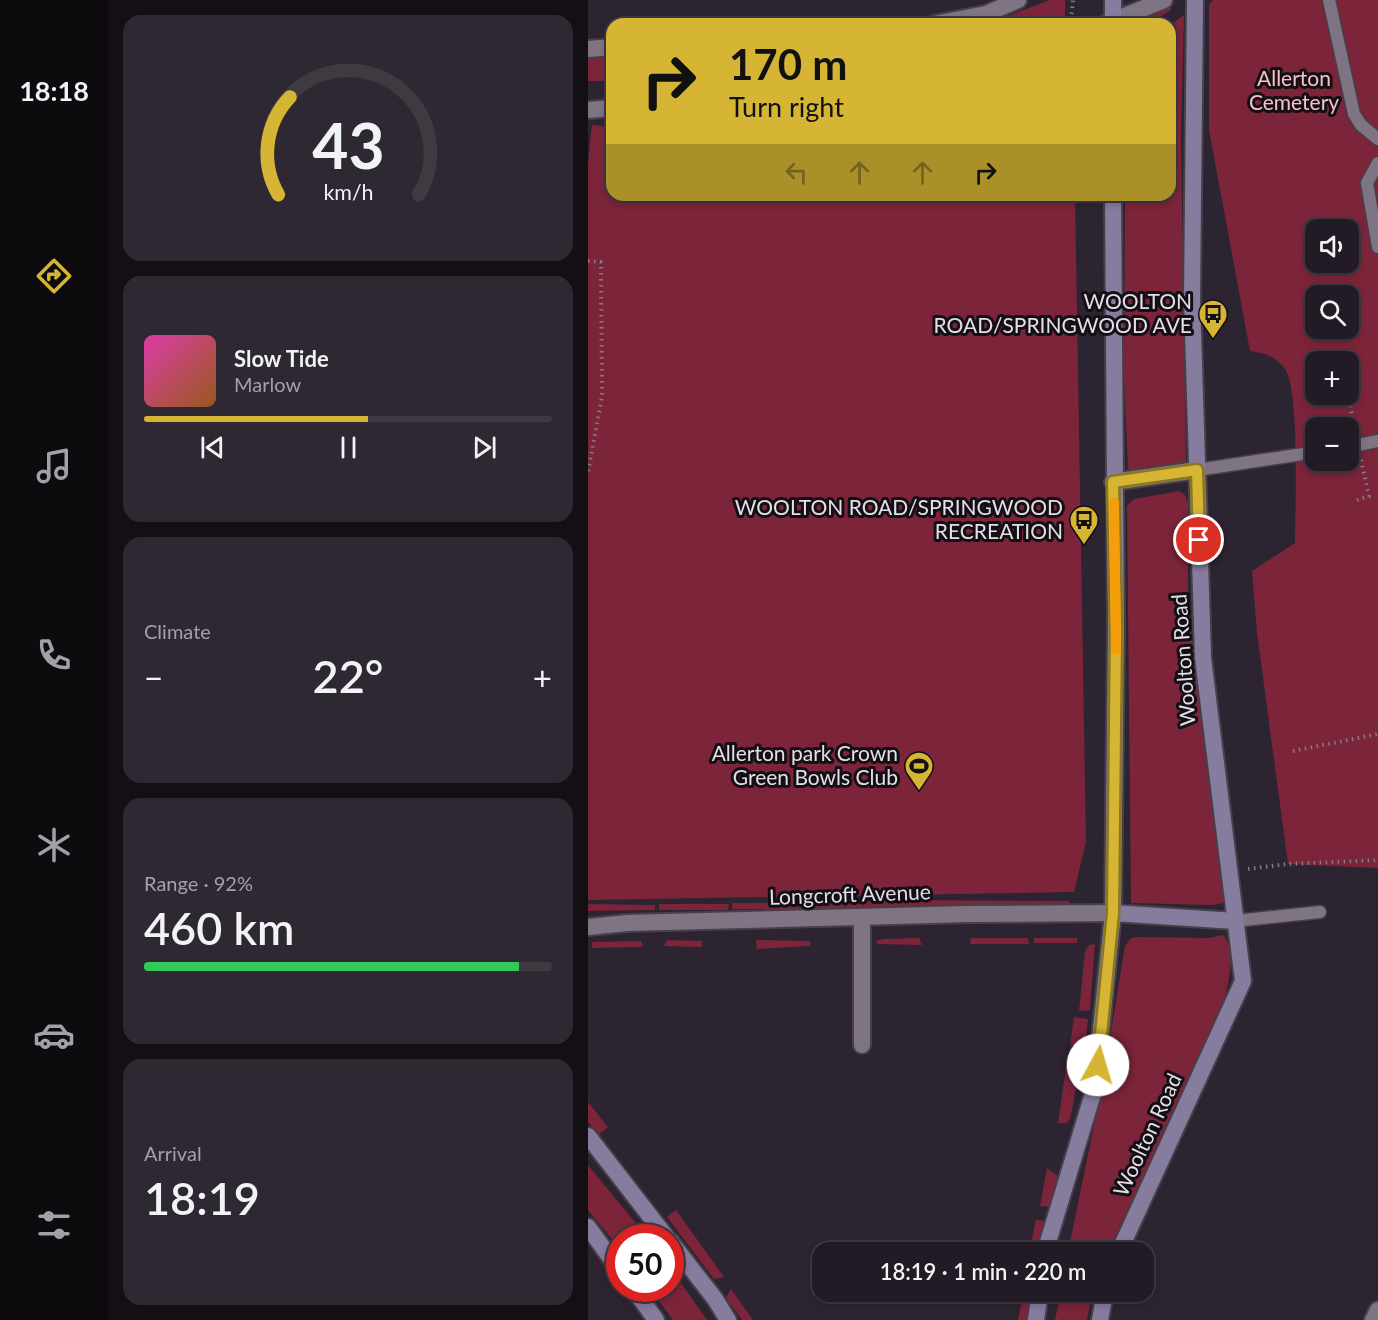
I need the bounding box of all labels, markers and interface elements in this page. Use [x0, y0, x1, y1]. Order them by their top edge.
text: 170 m [729, 39, 847, 89]
icon: right [630, 42, 708, 120]
park label: Allerton Cemetery [1249, 65, 1339, 114]
text: 18:18 [19, 74, 89, 107]
text: Turn right [729, 90, 844, 123]
text: 43 [312, 107, 384, 182]
icon: left [780, 156, 813, 189]
icon: ahead [843, 156, 876, 189]
icon: ahead [906, 156, 939, 189]
icon: right [969, 156, 1002, 189]
text: km/h [323, 179, 373, 205]
map controls [1305, 219, 1359, 471]
button: sound [1305, 219, 1359, 273]
icon: directions [33, 255, 75, 297]
button: search [1305, 285, 1359, 339]
place label: WOOLTON ROAD/SPRINGWOOD AVE [934, 288, 1192, 337]
bus stop icon: WOOLTON ROAD/SPRINGWOOD AVE [1197, 298, 1229, 340]
text: Slow Tide [234, 345, 329, 372]
button: + [1305, 351, 1359, 405]
text: Marlow [234, 372, 301, 396]
button: − [1305, 417, 1359, 471]
icon: previous [196, 431, 229, 464]
icon: pause [332, 431, 365, 464]
icon: next [468, 431, 501, 464]
icon: music [33, 445, 75, 487]
place label: WOOLTON ROAD/SPRINGWOOD RECREATION [735, 494, 1063, 543]
bus stop icon: WOOLTON ROAD/SPRINGWOOD RECREATION [1068, 504, 1100, 546]
pin [1173, 514, 1224, 565]
icon: arrive [1182, 523, 1215, 556]
street label: Woolton Road [1165, 593, 1200, 727]
text: Climate [144, 619, 211, 643]
icon: phone [33, 634, 75, 676]
text: 22° [313, 649, 383, 703]
text: − [144, 657, 163, 697]
text: + [533, 657, 552, 697]
place label: Allerton park Crown Green Bowls Club [712, 740, 898, 789]
sports icon: Allerton park Crown Green Bowls Club [903, 750, 935, 792]
icon: climate [33, 824, 75, 866]
text: Range · 92% [144, 871, 253, 895]
street label: Longcroft Avenue [769, 878, 931, 909]
text: 460 km [144, 901, 294, 955]
icon: car [33, 1014, 75, 1056]
position arrow [1066, 1033, 1130, 1097]
street label: Woolton Road [1107, 1069, 1186, 1200]
text: Arrival [144, 1141, 202, 1165]
text: 18:19 [144, 1171, 260, 1225]
icon: filters [33, 1204, 75, 1246]
speed limit sign: 50 [606, 1224, 684, 1302]
text: 18:19 · 1 min · 220 m [880, 1258, 1086, 1285]

